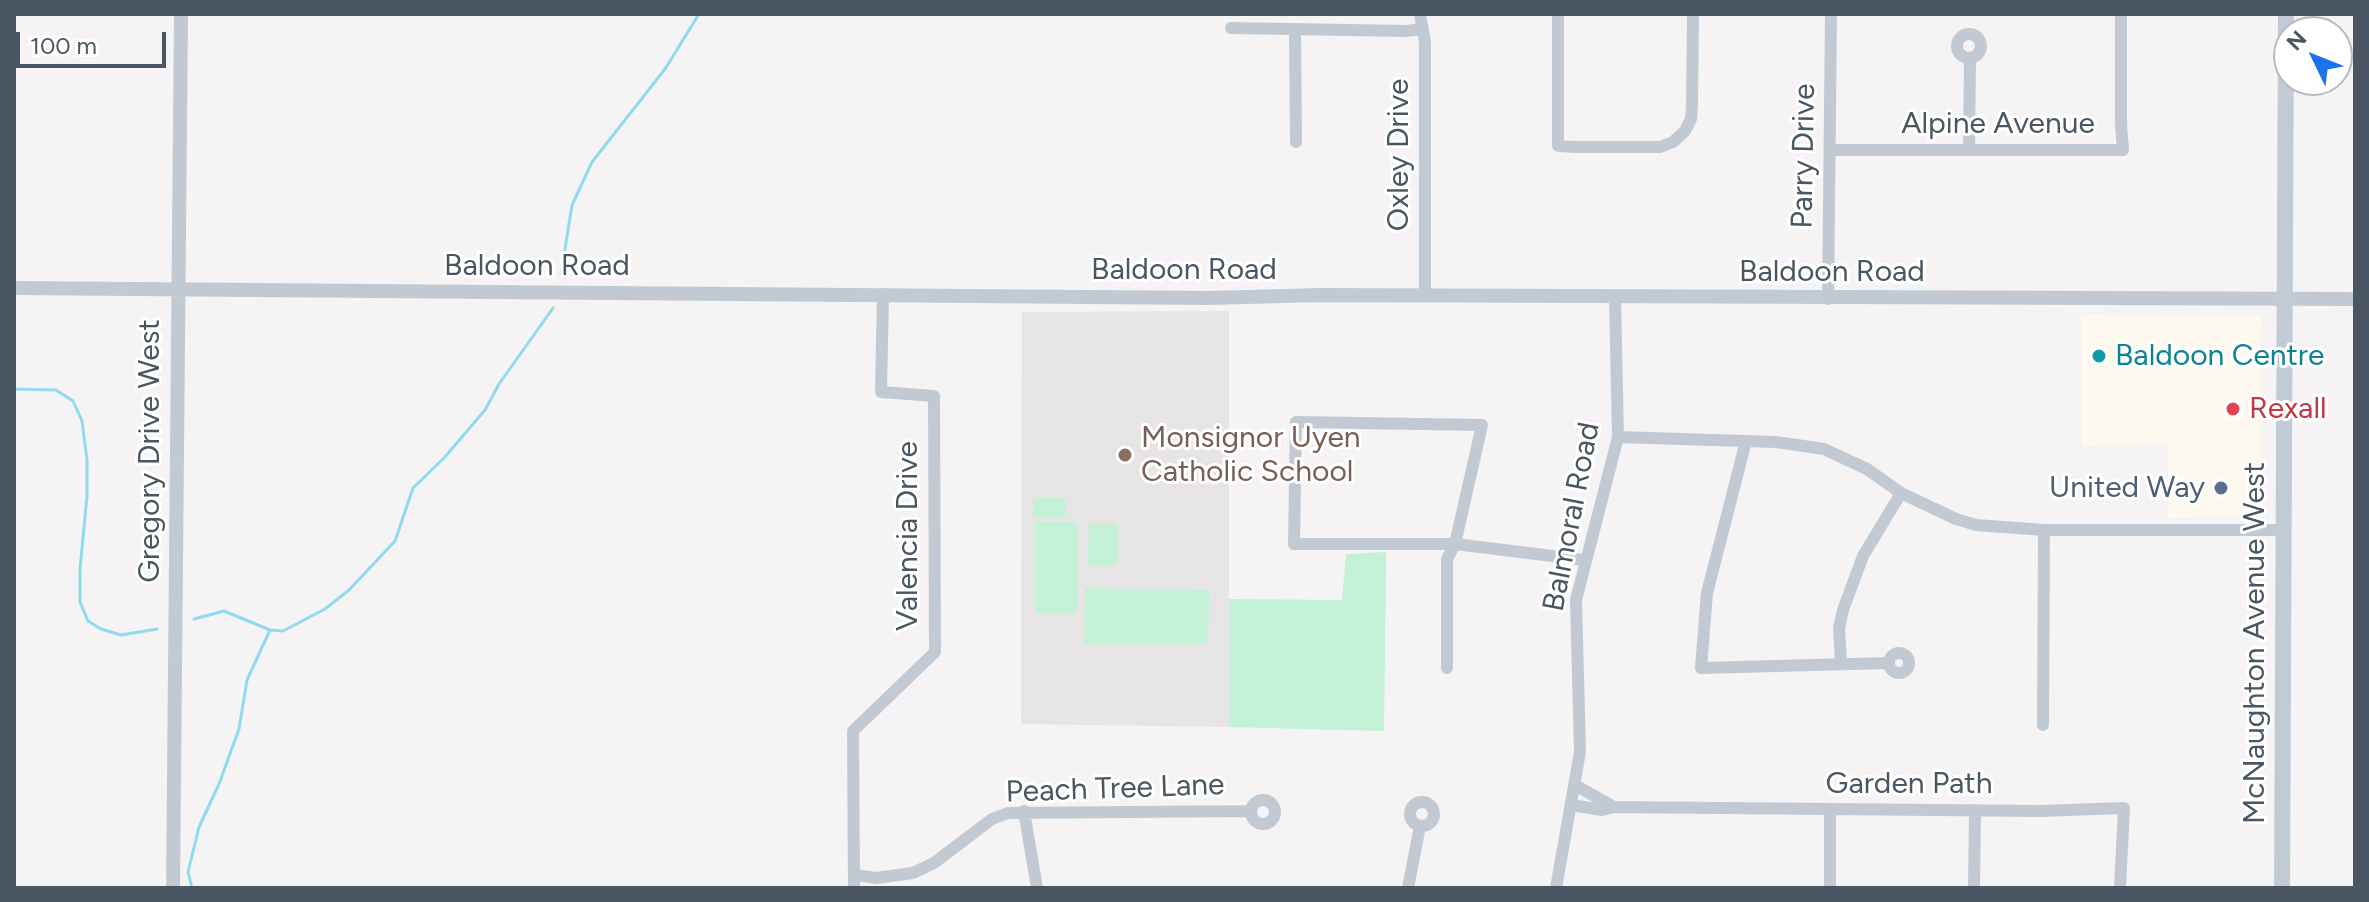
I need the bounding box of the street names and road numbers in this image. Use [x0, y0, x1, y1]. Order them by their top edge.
street label: Oxley Drive [1381, 79, 1417, 231]
street label: Parry Drive [1785, 83, 1823, 229]
street label: Alpine Avenue [1901, 106, 2095, 142]
street label: Baldoon Road [444, 248, 630, 284]
street label: Baldoon Road [1091, 252, 1277, 288]
street label: Baldoon Road [1739, 254, 1925, 290]
street label: Gregory Drive West [132, 319, 168, 583]
street label: Balmoral Road [1536, 419, 1608, 615]
street label: Valencia Drive [890, 441, 926, 631]
street label: McNaughton Avenue West [2237, 462, 2273, 824]
street label: Garden Path [1826, 766, 1992, 802]
street label: Peach Tree Lane [1005, 767, 1225, 811]

